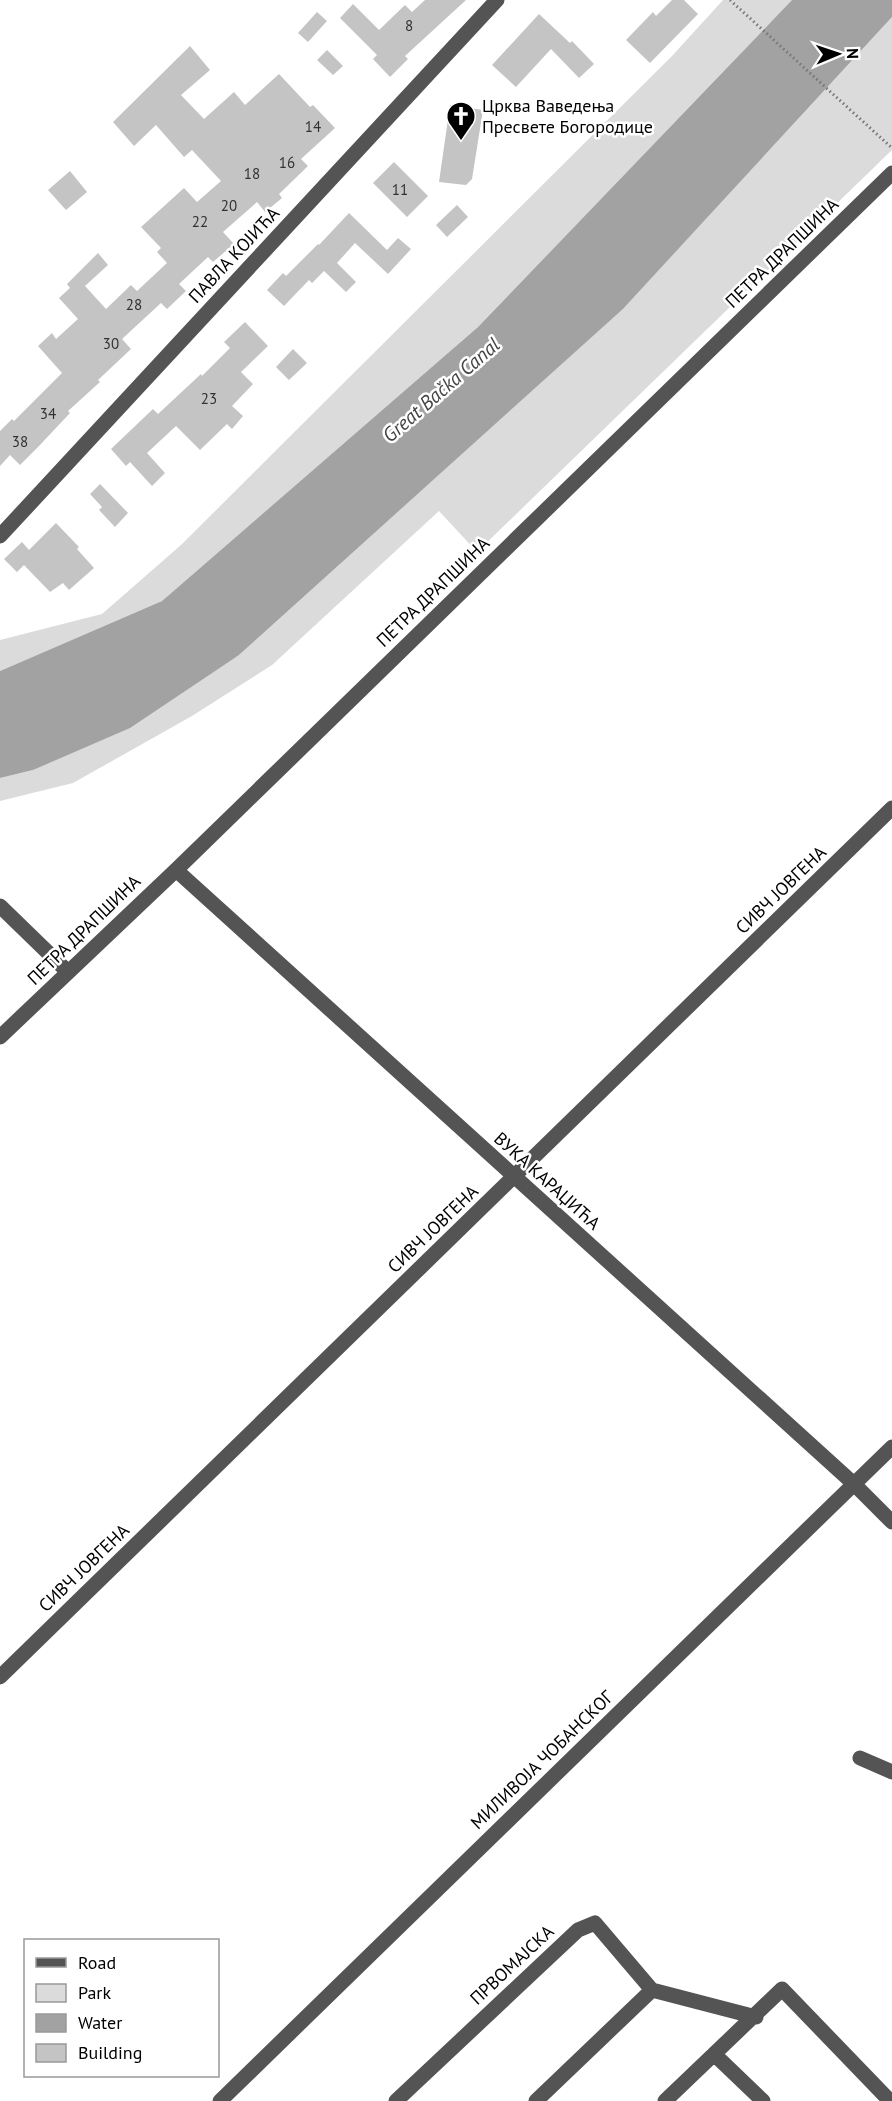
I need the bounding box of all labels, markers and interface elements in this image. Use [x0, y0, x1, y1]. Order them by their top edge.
house number: 8 [405, 16, 413, 35]
north arrow [808, 24, 868, 84]
text: N [843, 48, 863, 59]
place label: Црква Ваведења Пресвете Богородице [482, 94, 653, 138]
church icon: Црква Ваведења Пресвете Богородице [445, 100, 477, 142]
house number: 14 [305, 117, 321, 136]
house number: 16 [279, 153, 295, 172]
house number: 18 [244, 164, 260, 183]
house number: 11 [392, 180, 408, 199]
street label: ПЕТРА ДРАПШИНА [720, 192, 843, 313]
house number: 20 [221, 196, 237, 215]
street label: ПАВЛА КОЈИЋА [183, 201, 284, 308]
house number: 22 [192, 212, 208, 231]
house number: 28 [126, 295, 142, 314]
water label: Great Bačka Canal [377, 332, 505, 448]
house number: 30 [103, 334, 119, 353]
house number: 23 [201, 389, 217, 408]
house number: 34 [40, 404, 56, 423]
house number: 38 [12, 432, 28, 451]
street label: ПЕТРА ДРАПШИНА [371, 531, 494, 652]
street label: СИВЧ ЈОВГЕНА [731, 840, 831, 939]
street label: ПЕТРА ДРАПШИНА [22, 869, 145, 990]
street label: ВУКА КАРАЏИЋА [489, 1127, 606, 1235]
street label: СИВЧ ЈОВГЕНА [383, 1179, 483, 1278]
street label: СИВЧ ЈОВГЕНА [34, 1518, 134, 1617]
street label: МИЛИВОЈА ЧОБАНСКОГ [465, 1685, 619, 1834]
street label: ПРВОМАЈСКА [465, 1920, 559, 2009]
legend [24, 1939, 219, 2077]
text: Road [78, 1951, 116, 1974]
text: Park [78, 1981, 111, 2004]
text: Water [78, 2011, 122, 2034]
text: Building [78, 2041, 142, 2064]

